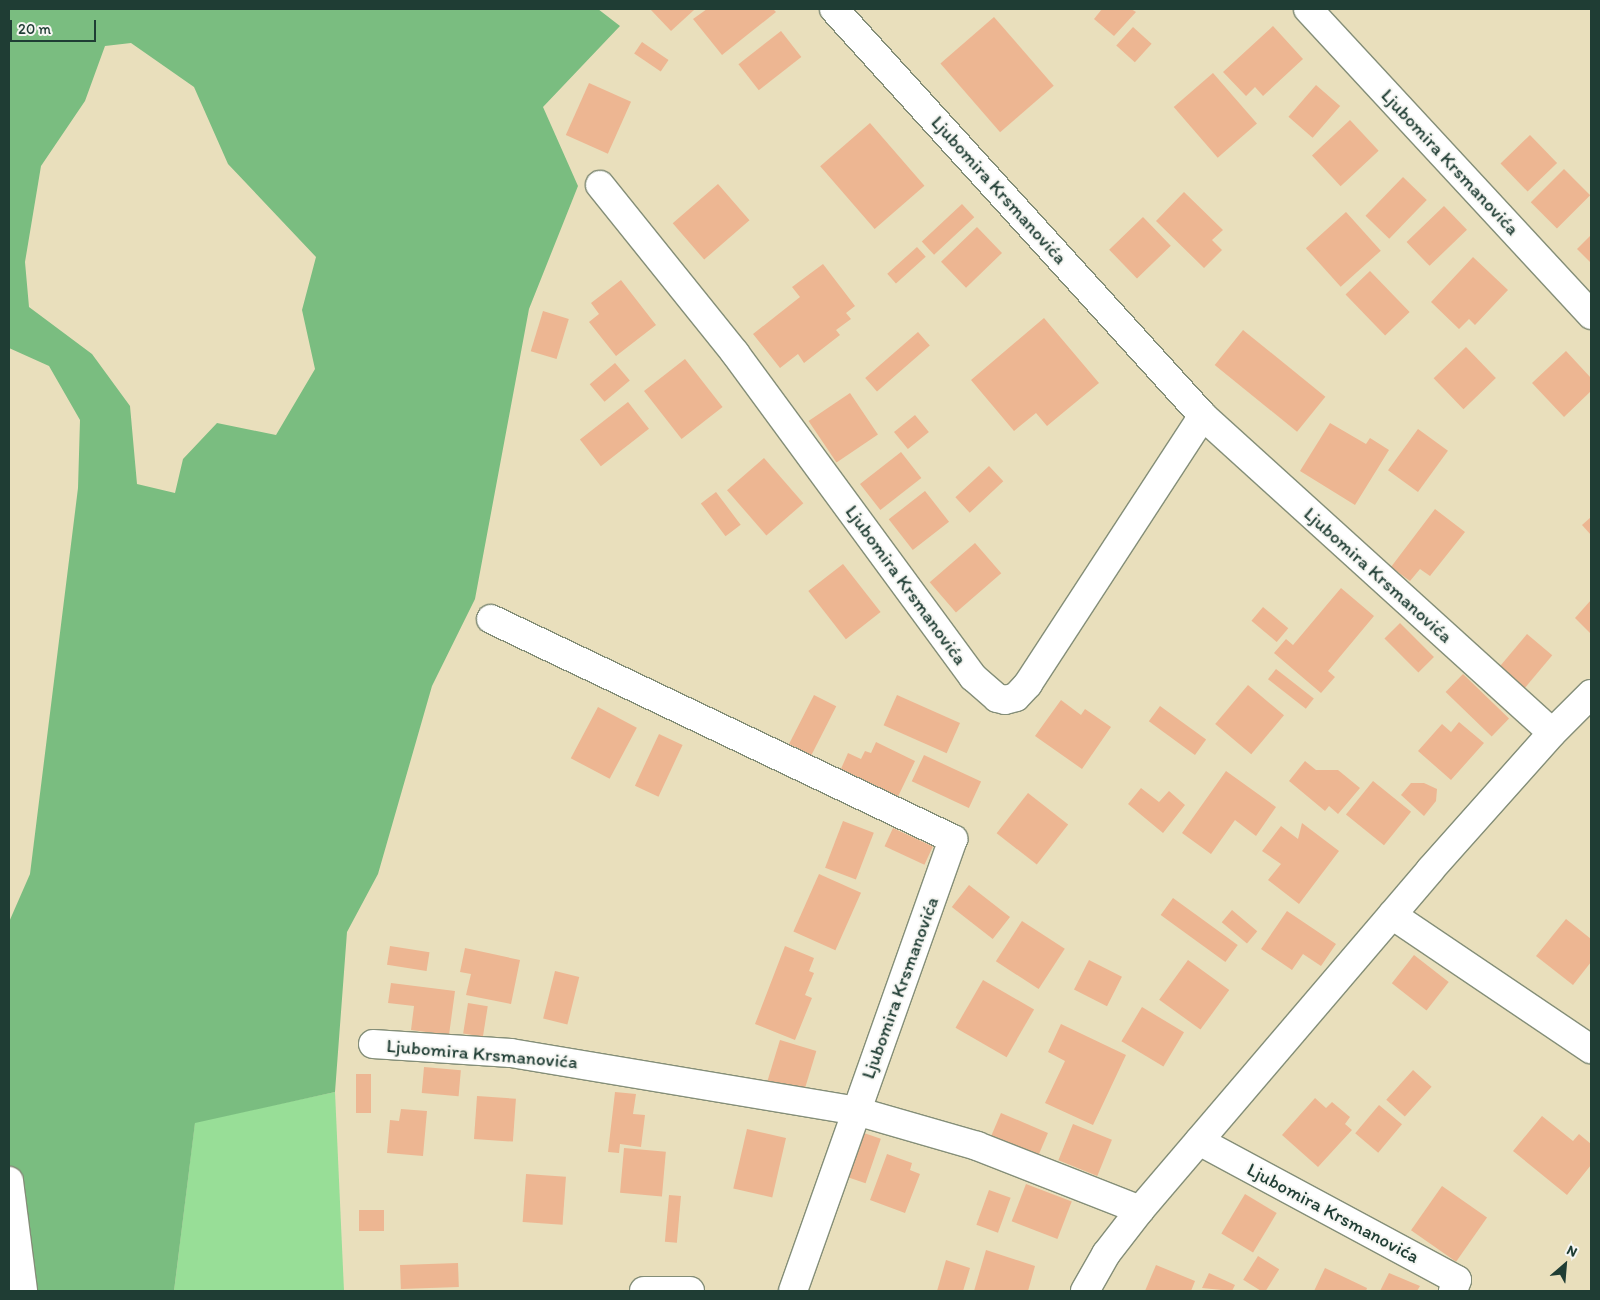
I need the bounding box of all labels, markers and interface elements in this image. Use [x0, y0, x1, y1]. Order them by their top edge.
scale bar [12, 10, 99, 42]
text: 20 m [18, 20, 51, 38]
street label: Ljubomira Krsmanovića [1376, 83, 1524, 241]
street label: Ljubomira Krsmanovića [926, 110, 1072, 270]
street label: Ljubomira Krsmanovića [840, 500, 972, 670]
street label: Ljubomira Krsmanovića [1298, 502, 1458, 648]
street label: Ljubomira Krsmanovića [856, 893, 944, 1083]
street label: Ljubomira Krsmanovića [385, 1034, 579, 1074]
street label: Ljubomira Krsmanovića [1242, 1158, 1424, 1268]
north arrow [1540, 1240, 1590, 1290]
text: N [1564, 1241, 1580, 1261]

